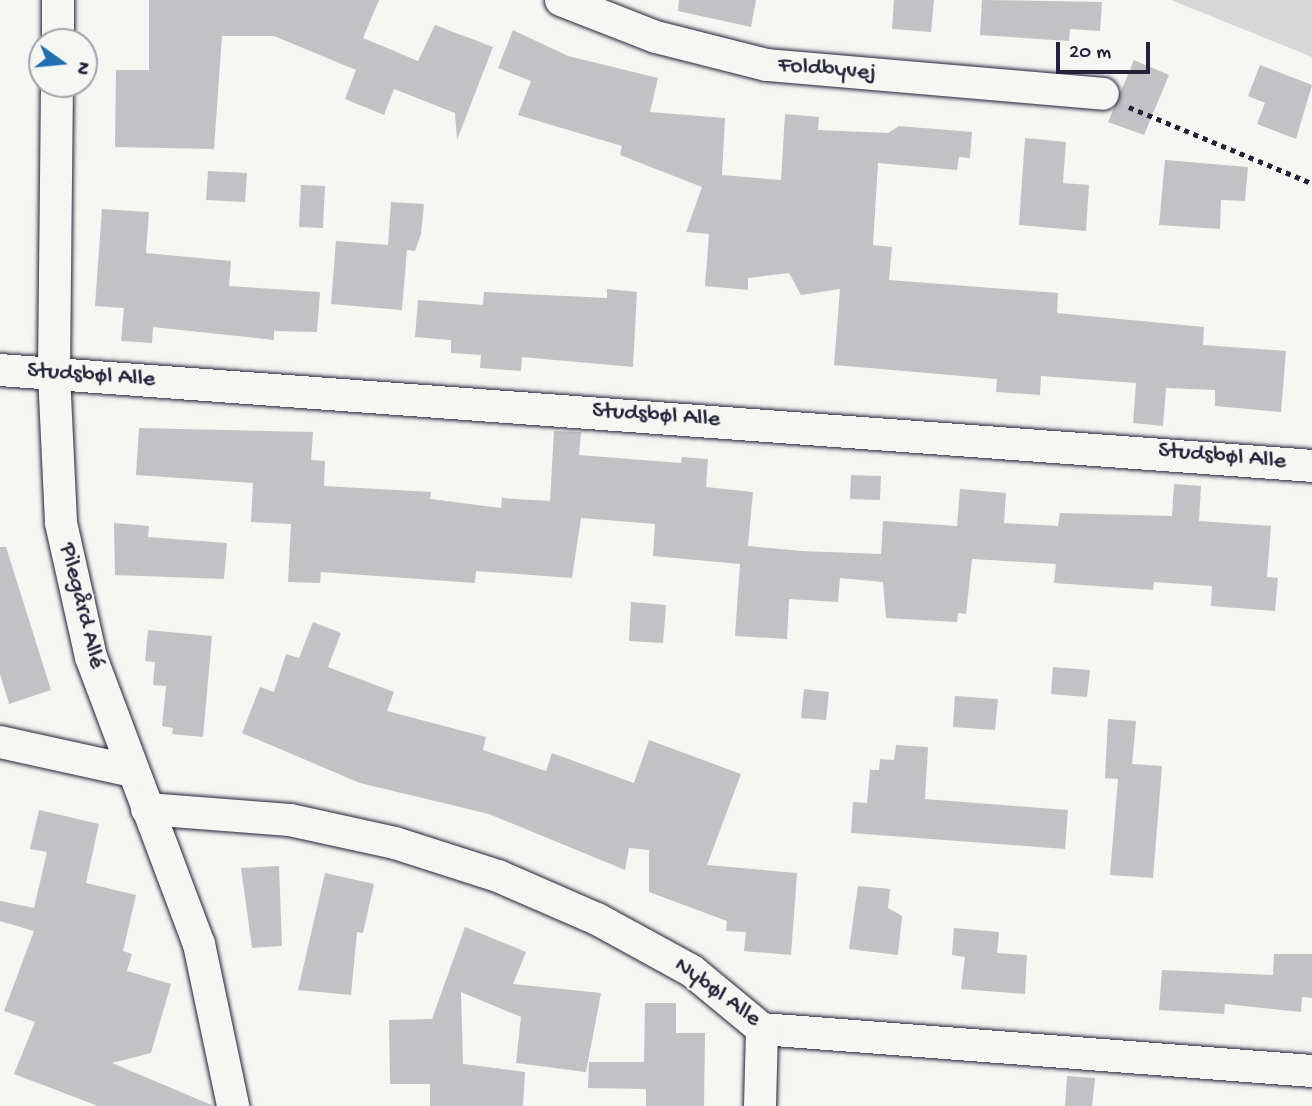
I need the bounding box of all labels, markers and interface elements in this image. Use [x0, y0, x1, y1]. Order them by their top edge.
north arrow [28, 28, 98, 98]
scale bar [1060, 28, 1154, 72]
text: 20 m [1069, 41, 1111, 66]
street label: Foldbyvej [777, 51, 877, 89]
text: N [69, 59, 95, 77]
street label: Studsbøl Alle [26, 357, 156, 395]
street label: Studsbøl Alle [591, 397, 721, 435]
street label: Studsbøl Alle [1157, 437, 1287, 477]
street label: Pilegård Allé [51, 540, 111, 672]
street label: Nybøl Alle [668, 952, 766, 1034]

